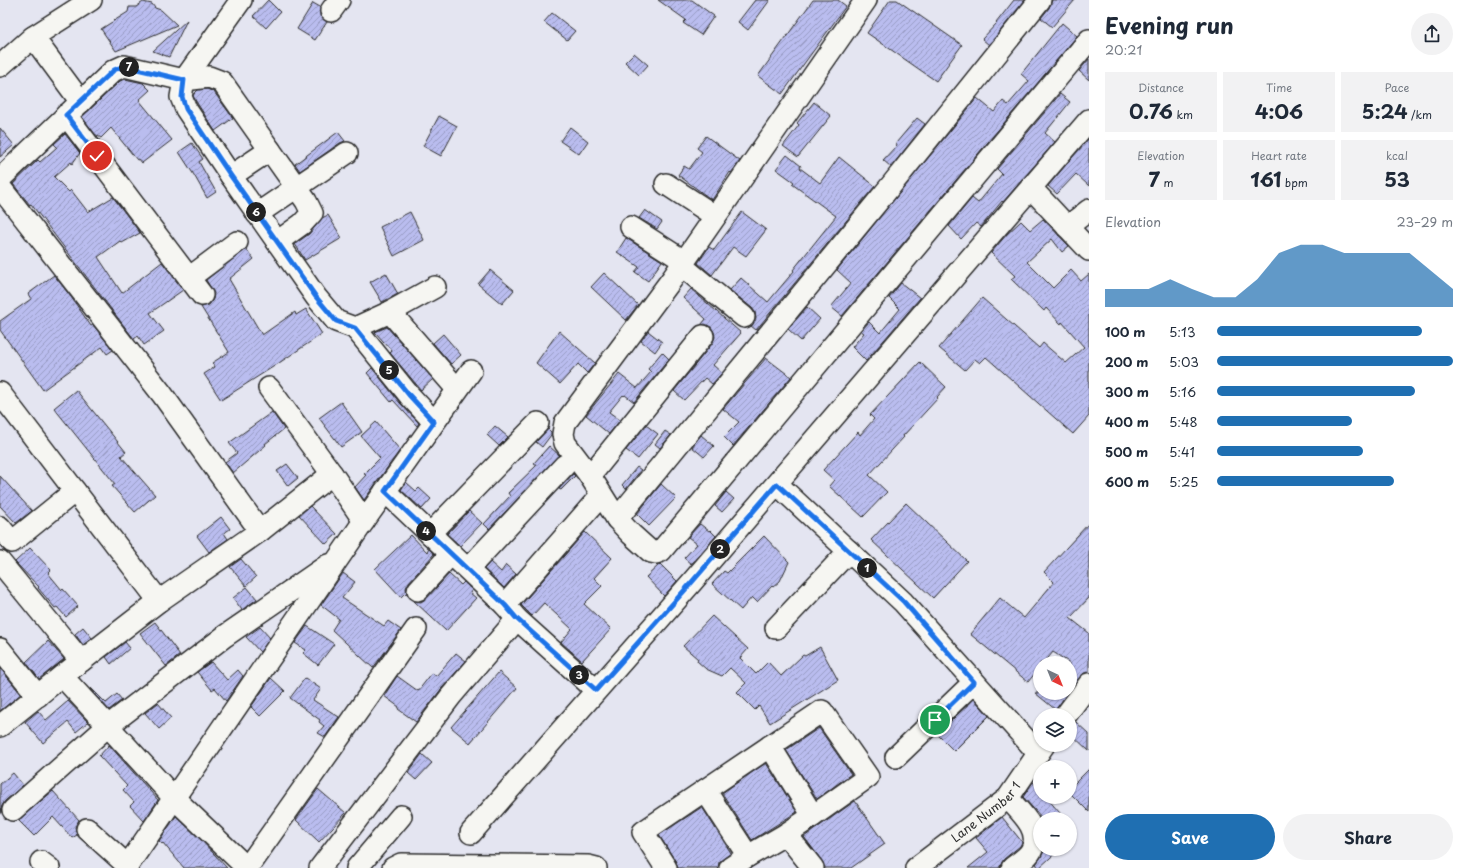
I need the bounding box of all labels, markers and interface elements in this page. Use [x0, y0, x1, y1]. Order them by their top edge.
text: Evening run [1105, 8, 1234, 41]
button: share [1411, 13, 1453, 55]
text: 20:21 [1105, 40, 1142, 59]
pin: 7 [119, 57, 139, 77]
text: 7 [126, 58, 132, 75]
text: Distance [1138, 79, 1184, 96]
text: Time [1266, 79, 1292, 96]
text: Pace [1385, 79, 1409, 96]
text: 0.76 [1129, 96, 1173, 126]
text: 4:06 [1255, 96, 1303, 126]
text: 5:24 [1362, 96, 1408, 126]
text: km [1173, 106, 1193, 123]
text: /km [1408, 106, 1432, 123]
pin [80, 139, 114, 173]
icon: check [86, 145, 108, 167]
text: Elevation [1137, 147, 1185, 164]
text: Heart rate [1251, 147, 1307, 164]
text: kcal [1386, 147, 1408, 164]
text: 7 [1148, 164, 1160, 194]
text: 161 [1250, 164, 1281, 194]
text: 53 [1384, 164, 1410, 194]
text: m [1160, 174, 1174, 191]
text: bpm [1281, 174, 1308, 191]
pin: 6 [246, 202, 266, 222]
text: 6 [252, 203, 260, 220]
text: Elevation [1105, 212, 1161, 231]
text: 23–29 m [1397, 212, 1453, 231]
text: 100 m [1105, 322, 1146, 341]
text: 5:13 [1169, 322, 1196, 341]
text: 200 m [1105, 352, 1149, 371]
text: 5:03 [1169, 352, 1199, 371]
pin: 5 [379, 360, 399, 380]
text: 5 [385, 361, 393, 378]
text: 300 m [1105, 382, 1149, 401]
text: 5:16 [1169, 382, 1196, 401]
text: 400 m [1105, 412, 1149, 431]
text: 5:48 [1169, 412, 1198, 431]
text: 500 m [1105, 442, 1148, 461]
text: 5:41 [1169, 442, 1195, 461]
text: 600 m [1105, 472, 1149, 491]
text: 5:25 [1169, 472, 1198, 491]
pin: 4 [416, 521, 436, 541]
text: 4 [422, 522, 430, 539]
pin: 2 [710, 539, 730, 559]
text: 2 [716, 540, 724, 557]
pin: 1 [857, 558, 877, 578]
text: 1 [864, 559, 870, 576]
north arrow [1033, 656, 1077, 700]
map controls [1033, 656, 1077, 856]
pin: 3 [569, 665, 589, 685]
text: 3 [575, 666, 583, 683]
pin [918, 703, 952, 737]
button: layers [1033, 708, 1077, 752]
icon: arrive [924, 709, 946, 731]
button: + [1033, 760, 1077, 804]
street label: Lane Number 1 [947, 778, 1025, 846]
button: − [1033, 812, 1077, 856]
button: Save [1105, 814, 1275, 860]
button: Share [1283, 814, 1453, 860]

